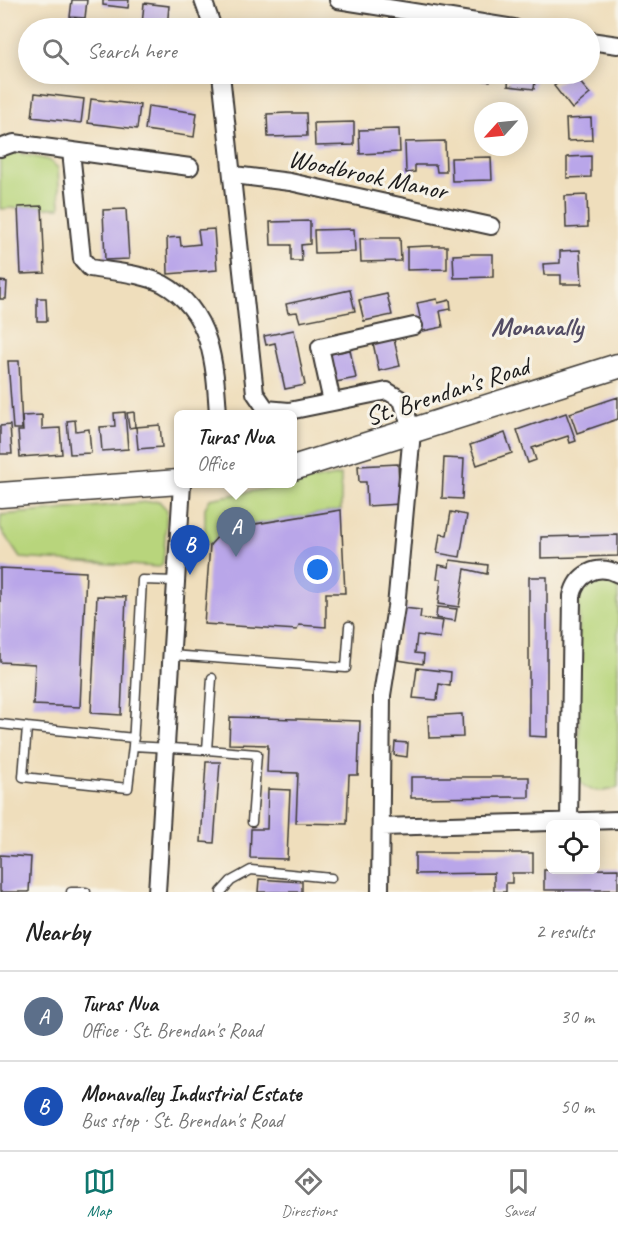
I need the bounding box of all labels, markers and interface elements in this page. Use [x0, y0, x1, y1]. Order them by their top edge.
search box [18, 18, 600, 84]
icon: search [39, 35, 72, 68]
text: Search here [87, 37, 177, 65]
north arrow [474, 102, 528, 156]
street label: Woodbrook Manor [285, 142, 453, 208]
district label: Monavally [491, 309, 586, 343]
street label: St. Brendan's Road [361, 348, 537, 433]
popup [174, 410, 297, 488]
text: Turas Nua [197, 423, 274, 451]
text: Office [197, 451, 234, 476]
pin: A [216, 508, 256, 557]
pin: B [170, 526, 210, 575]
your location [303, 555, 332, 584]
map controls [546, 820, 600, 874]
button: locate [546, 820, 600, 874]
text: Nearby [24, 915, 89, 948]
text: 2 results [535, 919, 594, 944]
text: Turas Nua [81, 990, 158, 1018]
text: A [38, 1004, 49, 1029]
text: 30 m [560, 1004, 594, 1029]
text: Office · St. Brendan's Road [81, 1018, 262, 1043]
text: Monavalley Industrial Estate [81, 1080, 301, 1108]
text: B [38, 1094, 49, 1119]
text: 50 m [560, 1094, 594, 1119]
text: Bus stop · St. Brendan's Road [81, 1108, 283, 1133]
tab: Map [83, 1165, 116, 1221]
tab: Directions [281, 1165, 337, 1221]
tab: Saved [502, 1165, 535, 1221]

